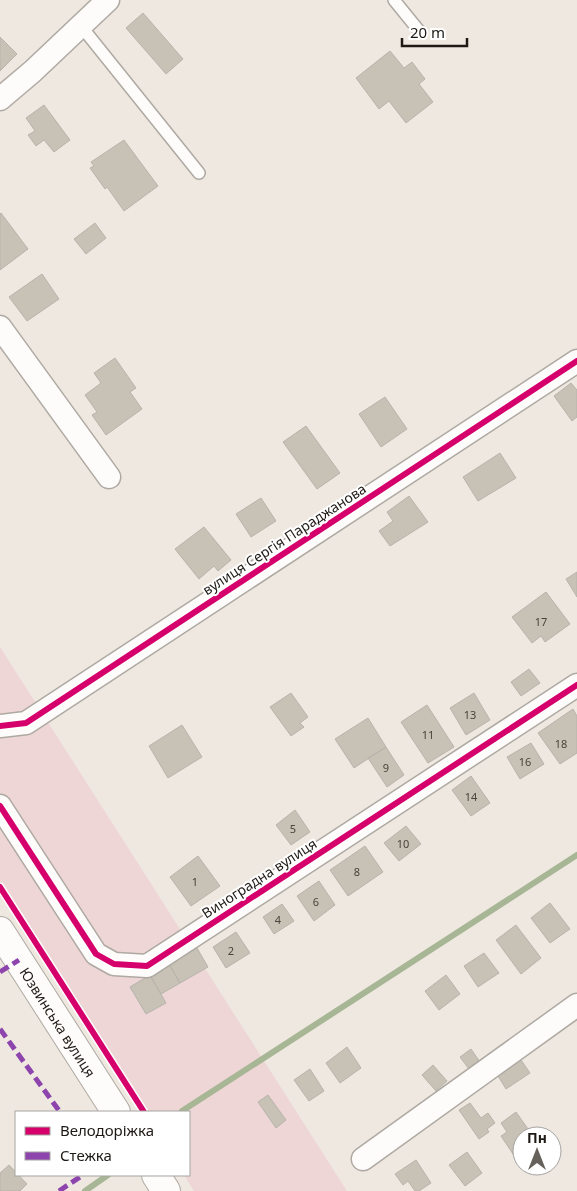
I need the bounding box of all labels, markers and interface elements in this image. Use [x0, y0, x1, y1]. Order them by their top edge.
scale bar [402, 15, 467, 47]
text: 20 m [410, 22, 445, 42]
street label: вулиця Сергія Параджанова [198, 479, 370, 599]
house number: 17 [535, 614, 547, 629]
house number: 13 [464, 707, 476, 722]
house number: 11 [422, 727, 434, 742]
house number: 18 [555, 736, 567, 751]
house number: 16 [519, 754, 531, 769]
house number: 9 [383, 760, 389, 775]
house number: 14 [465, 789, 478, 804]
house number: 5 [290, 821, 296, 836]
street label: Виноградна вулиця [198, 834, 320, 922]
house number: 10 [397, 836, 409, 851]
house number: 8 [354, 864, 360, 879]
house number: 1 [192, 874, 198, 889]
house number: 6 [313, 894, 319, 909]
house number: 4 [275, 912, 282, 927]
house number: 2 [228, 943, 234, 958]
street label: Юзвинська вулиця [16, 963, 101, 1081]
legend [15, 1111, 190, 1176]
text: Велодоріжка [60, 1120, 154, 1140]
north arrow [512, 1126, 562, 1176]
text: Пн [527, 1128, 547, 1147]
text: Стежка [60, 1145, 112, 1165]

